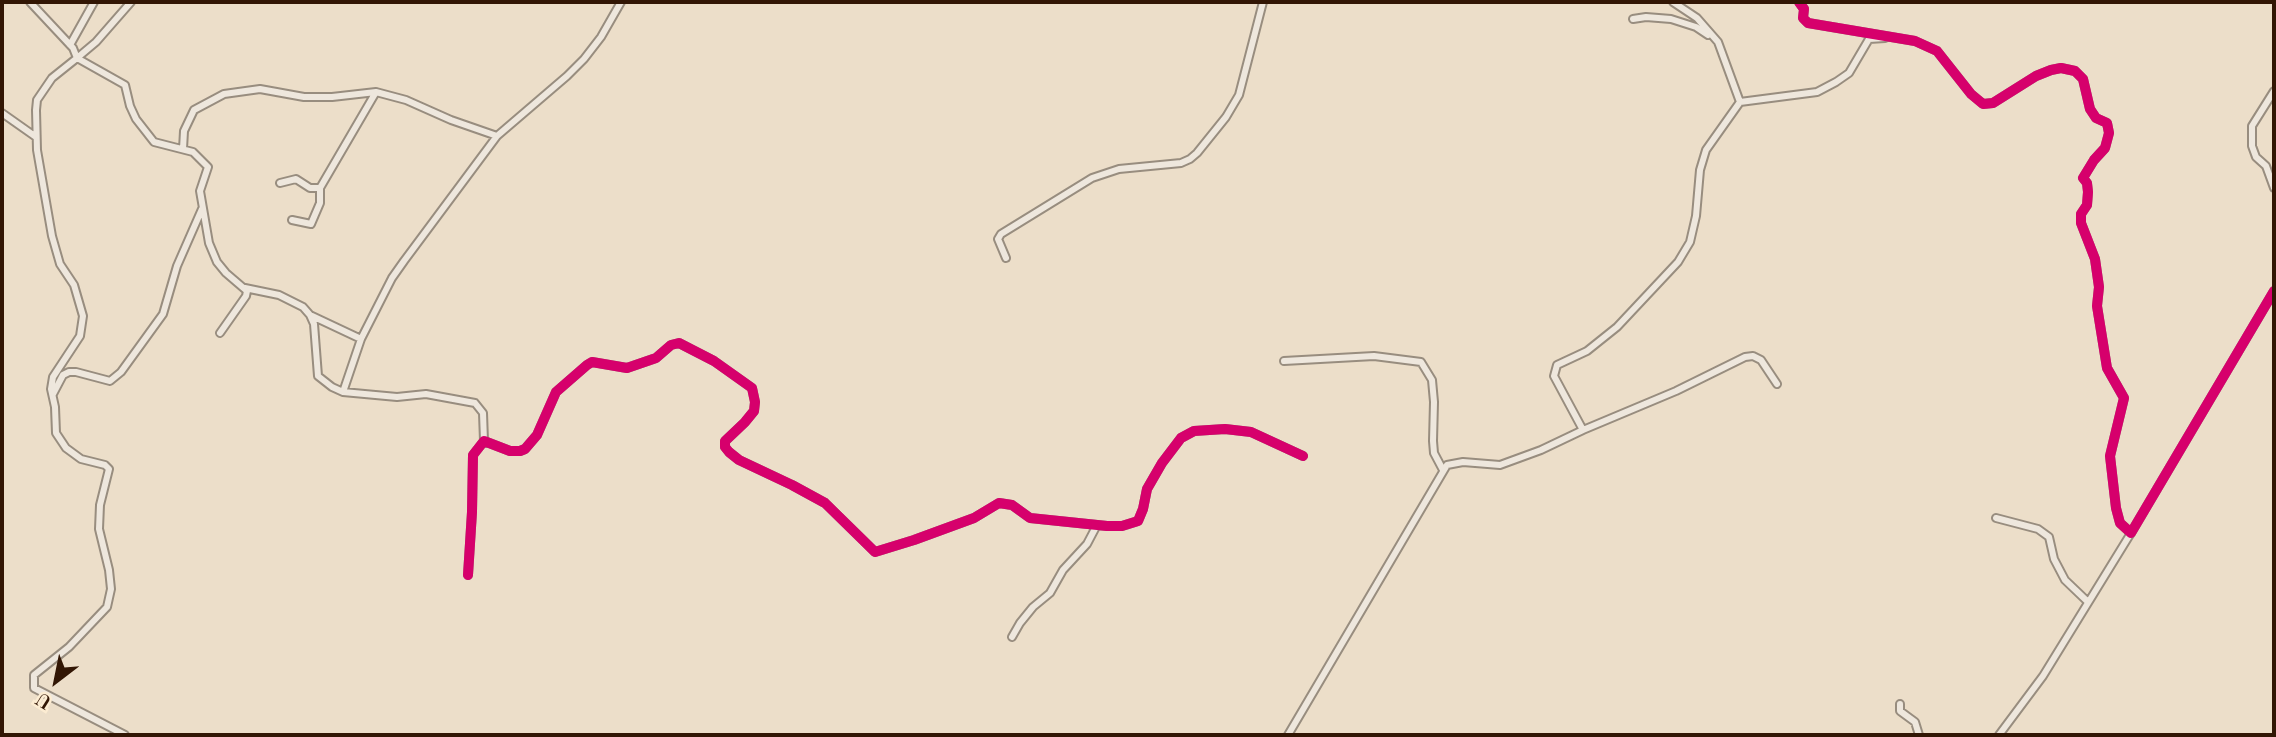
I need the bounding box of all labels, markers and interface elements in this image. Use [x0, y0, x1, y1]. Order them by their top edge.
north arrow [21, 646, 91, 716]
text: U [33, 687, 56, 711]

